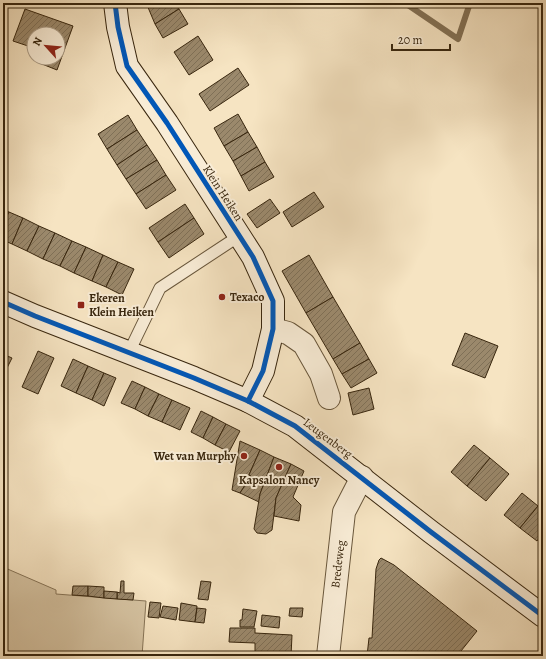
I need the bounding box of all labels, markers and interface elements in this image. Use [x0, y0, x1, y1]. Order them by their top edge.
north arrow [26, 26, 66, 66]
scale bar [392, 26, 450, 52]
text: 20 m [398, 32, 422, 48]
text: N [29, 35, 46, 49]
street label: Klein Heiken [199, 162, 247, 224]
place label: Texaco [230, 289, 264, 305]
place label: Ekeren Klein Heiken [89, 290, 154, 320]
marker: Texaco [217, 292, 227, 302]
marker: Ekeren Klein Heiken [76, 300, 86, 310]
street label: Leugenberg [300, 414, 356, 462]
place label: Wet van Murphy [153, 448, 236, 464]
marker: Wet van Murphy [239, 451, 249, 461]
marker: Kapsalon Nancy [274, 462, 284, 472]
place label: Kapsalon Nancy [239, 472, 320, 488]
street label: Bredeweg [327, 539, 349, 589]

